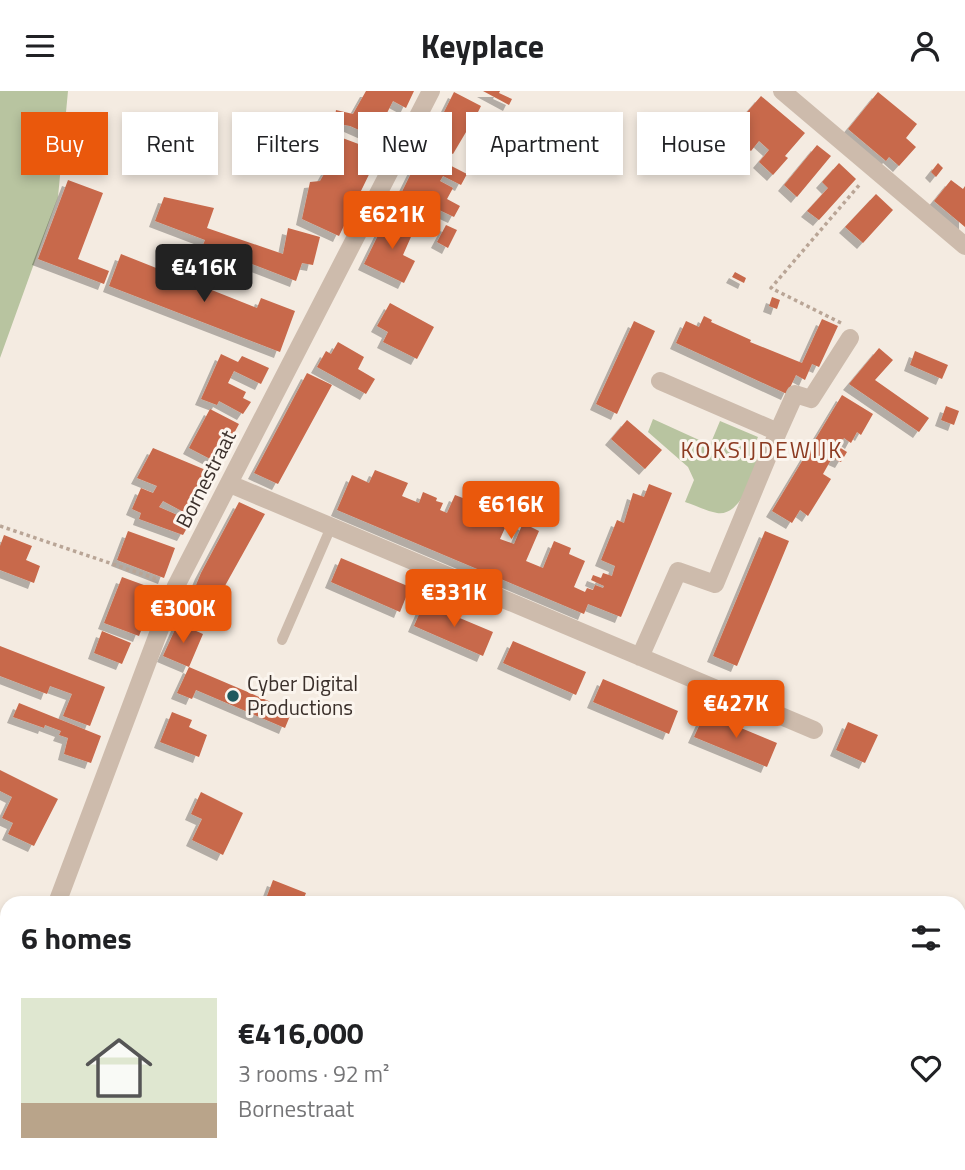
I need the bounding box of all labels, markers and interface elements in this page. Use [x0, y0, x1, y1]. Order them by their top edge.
text: Keyplace [421, 22, 544, 70]
icon: menu [21, 27, 59, 65]
icon: person [906, 27, 944, 65]
chip: Buy [21, 112, 108, 175]
chip: Rent [122, 112, 218, 175]
chip: Filters [232, 112, 344, 175]
chip: New [358, 112, 452, 175]
chip: Apartment [466, 112, 623, 175]
chip: House [637, 112, 750, 175]
pin: €621K [343, 191, 441, 251]
text: €621K [359, 196, 425, 231]
pin: €416K [155, 245, 253, 304]
text: €416K [171, 249, 237, 284]
street label: Bornestraat [167, 424, 244, 533]
district label: KOKSIJDEWIJK [681, 432, 843, 467]
pin: €616K [462, 482, 560, 541]
text: €616K [478, 486, 544, 521]
pin: €331K [405, 569, 503, 629]
text: €331K [421, 574, 487, 609]
pin: €300K [134, 585, 232, 645]
text: €300K [150, 590, 216, 625]
place label: Cyber Digital Productions [247, 667, 358, 723]
pin: €427K [687, 681, 785, 740]
text: €427K [703, 685, 769, 720]
marker: Cyber Digital Productions [225, 688, 241, 704]
text: 6 homes [21, 915, 132, 961]
icon: filters [907, 919, 945, 957]
text: €416,000 [238, 1010, 364, 1056]
icon: home [77, 1026, 161, 1110]
icon: heart [907, 1049, 945, 1087]
text: 3 rooms · 92 m² [238, 1056, 389, 1091]
text: Bornestraat [238, 1091, 354, 1126]

